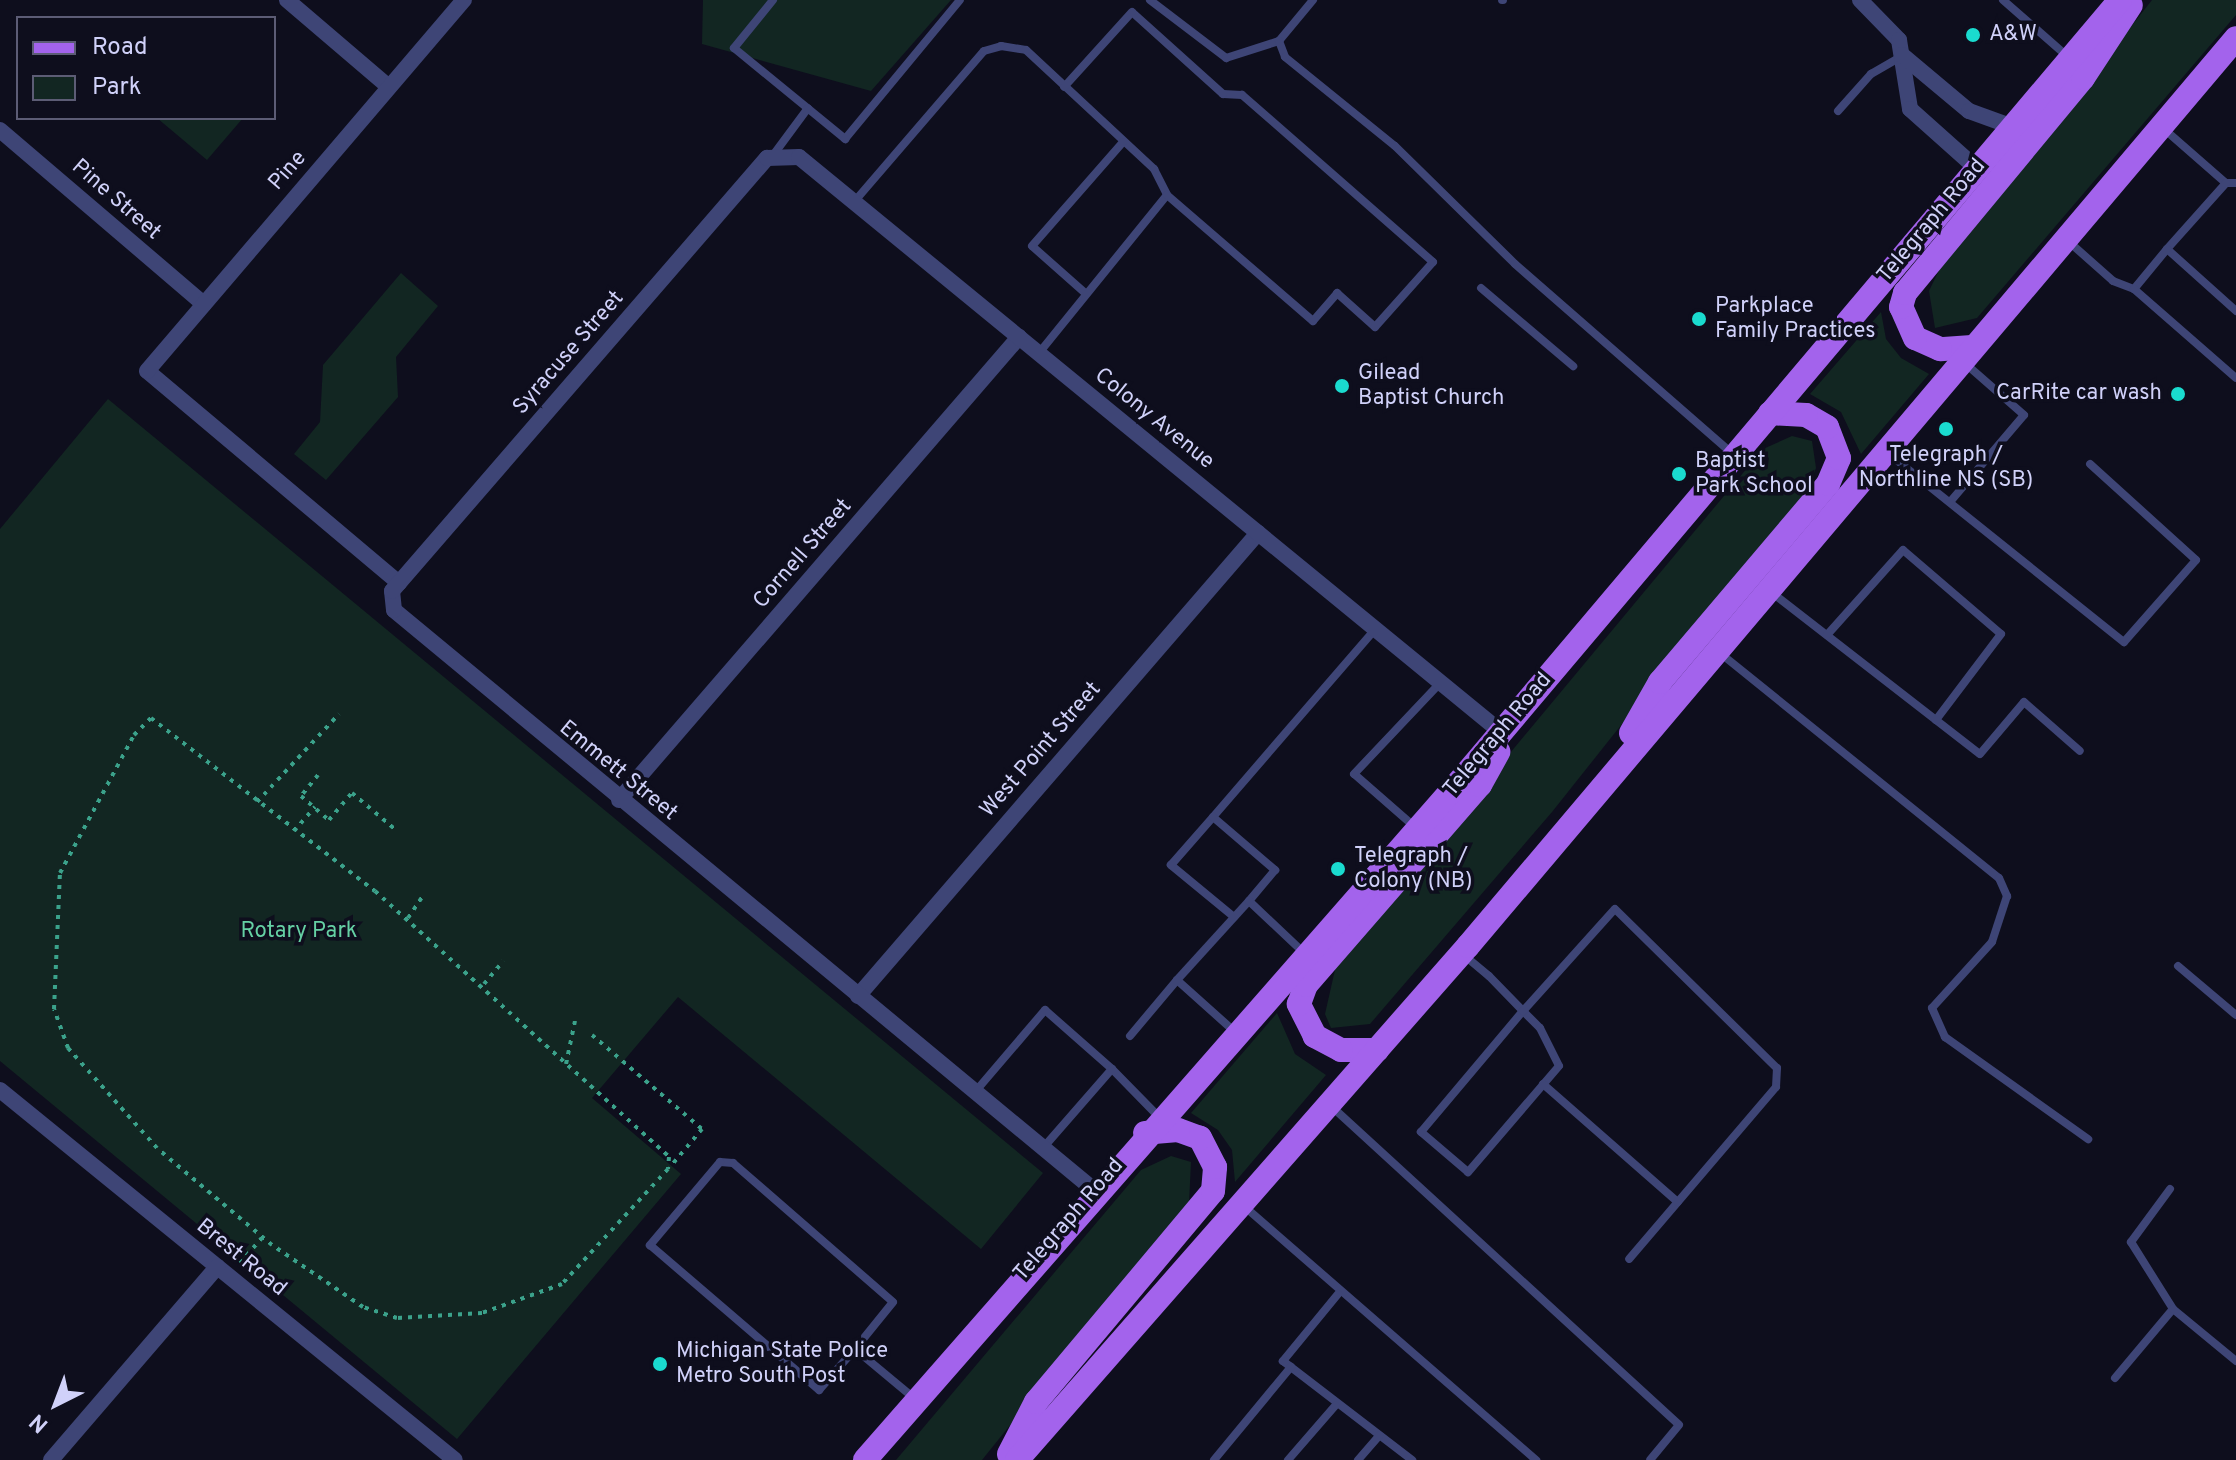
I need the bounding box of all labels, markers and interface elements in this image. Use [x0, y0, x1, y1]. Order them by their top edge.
legend [16, 16, 276, 120]
place label: A&W [1989, 22, 2037, 48]
marker: A&W [1964, 26, 1982, 44]
text: Road [92, 33, 148, 63]
text: Park [92, 73, 142, 103]
street label: Pine [264, 146, 312, 196]
street label: Telegraph Road [1872, 153, 1992, 289]
street label: Pine Street [66, 154, 166, 246]
street label: Syracuse Street [508, 286, 630, 420]
place label: Parkplace Family Practices [1715, 293, 1875, 344]
marker: Parkplace Family Practices [1690, 310, 1708, 328]
place label: Gilead Baptist Church [1358, 360, 1504, 412]
street label: Colony Avenue [1088, 362, 1220, 476]
marker: Gilead Baptist Church [1333, 377, 1351, 395]
place label: CarRite car wash [1996, 381, 2162, 407]
marker: CarRite car wash [2169, 385, 2187, 403]
marker: Telegraph / Northline NS (SB) [1937, 420, 1955, 438]
place label: Telegraph / Northline NS (SB) [1859, 442, 2033, 494]
place label: Baptist Park School [1695, 448, 1813, 500]
marker: Baptist Park School [1670, 465, 1688, 483]
street label: Cornell Street [748, 494, 858, 614]
street label: Telegraph Road [1438, 667, 1558, 803]
street label: West Point Street [975, 677, 1107, 823]
street label: Emmett Street [554, 715, 682, 827]
place label: Telegraph / Colony (NB) [1354, 843, 1472, 894]
marker: Telegraph / Colony (NB) [1329, 860, 1347, 878]
park label: Rotary Park [240, 919, 358, 945]
street label: Telegraph Road [1008, 1153, 1130, 1287]
street label: Brest Road [190, 1214, 292, 1302]
place label: Michigan State Police Metro South Post [676, 1338, 888, 1390]
marker: Michigan State Police Metro South Post [651, 1355, 669, 1373]
north arrow [16, 1364, 96, 1444]
text: N [25, 1407, 55, 1438]

